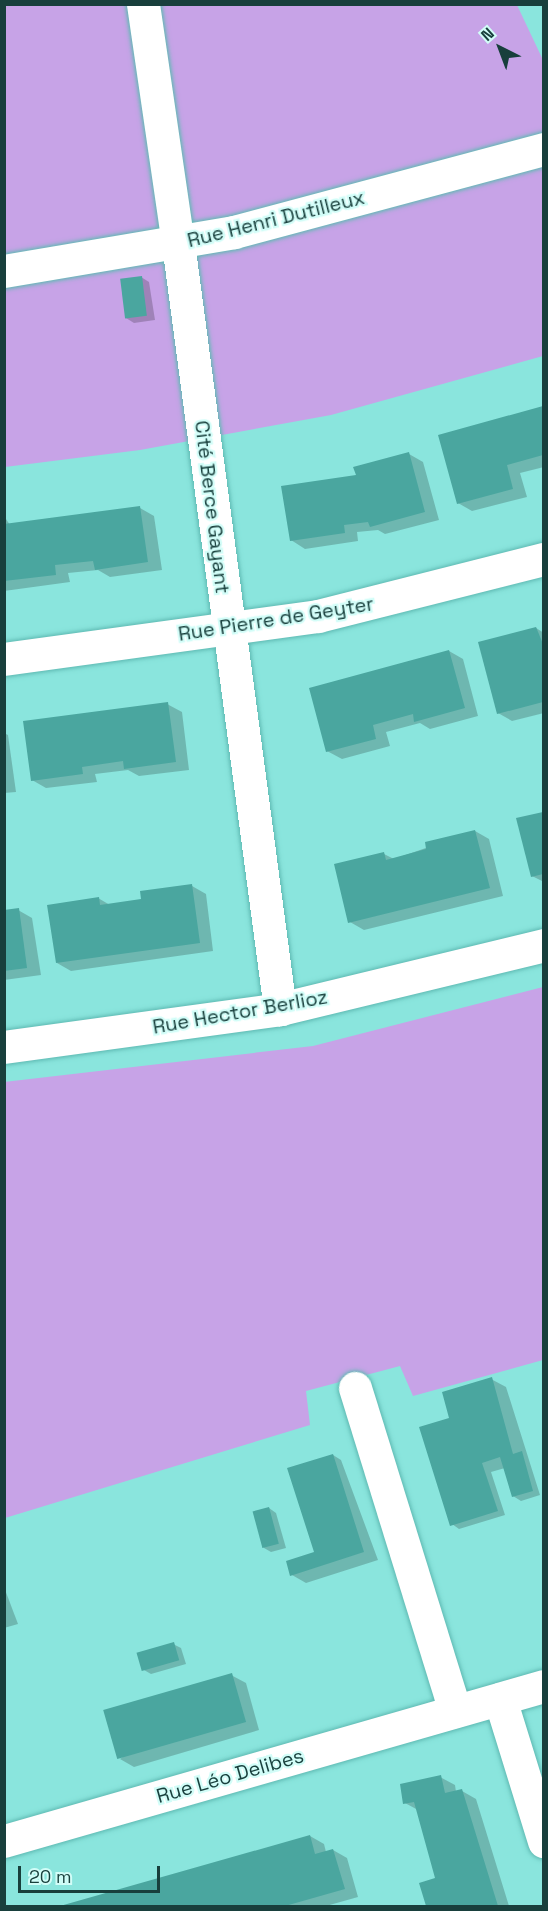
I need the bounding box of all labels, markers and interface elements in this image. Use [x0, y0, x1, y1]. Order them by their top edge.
north arrow [470, 18, 530, 78]
text: N [477, 23, 499, 46]
street label: Rue Henri Dutilleux [185, 185, 367, 253]
street label: Cité Berce Gayant [189, 419, 235, 595]
street label: Rue Pierre de Geyter [177, 592, 375, 646]
street label: Rue Hector Berlioz [151, 985, 329, 1039]
street label: Rue Léo Delibes [154, 1743, 306, 1809]
scale bar [21, 1854, 164, 1892]
text: 20 m [29, 1865, 72, 1888]

